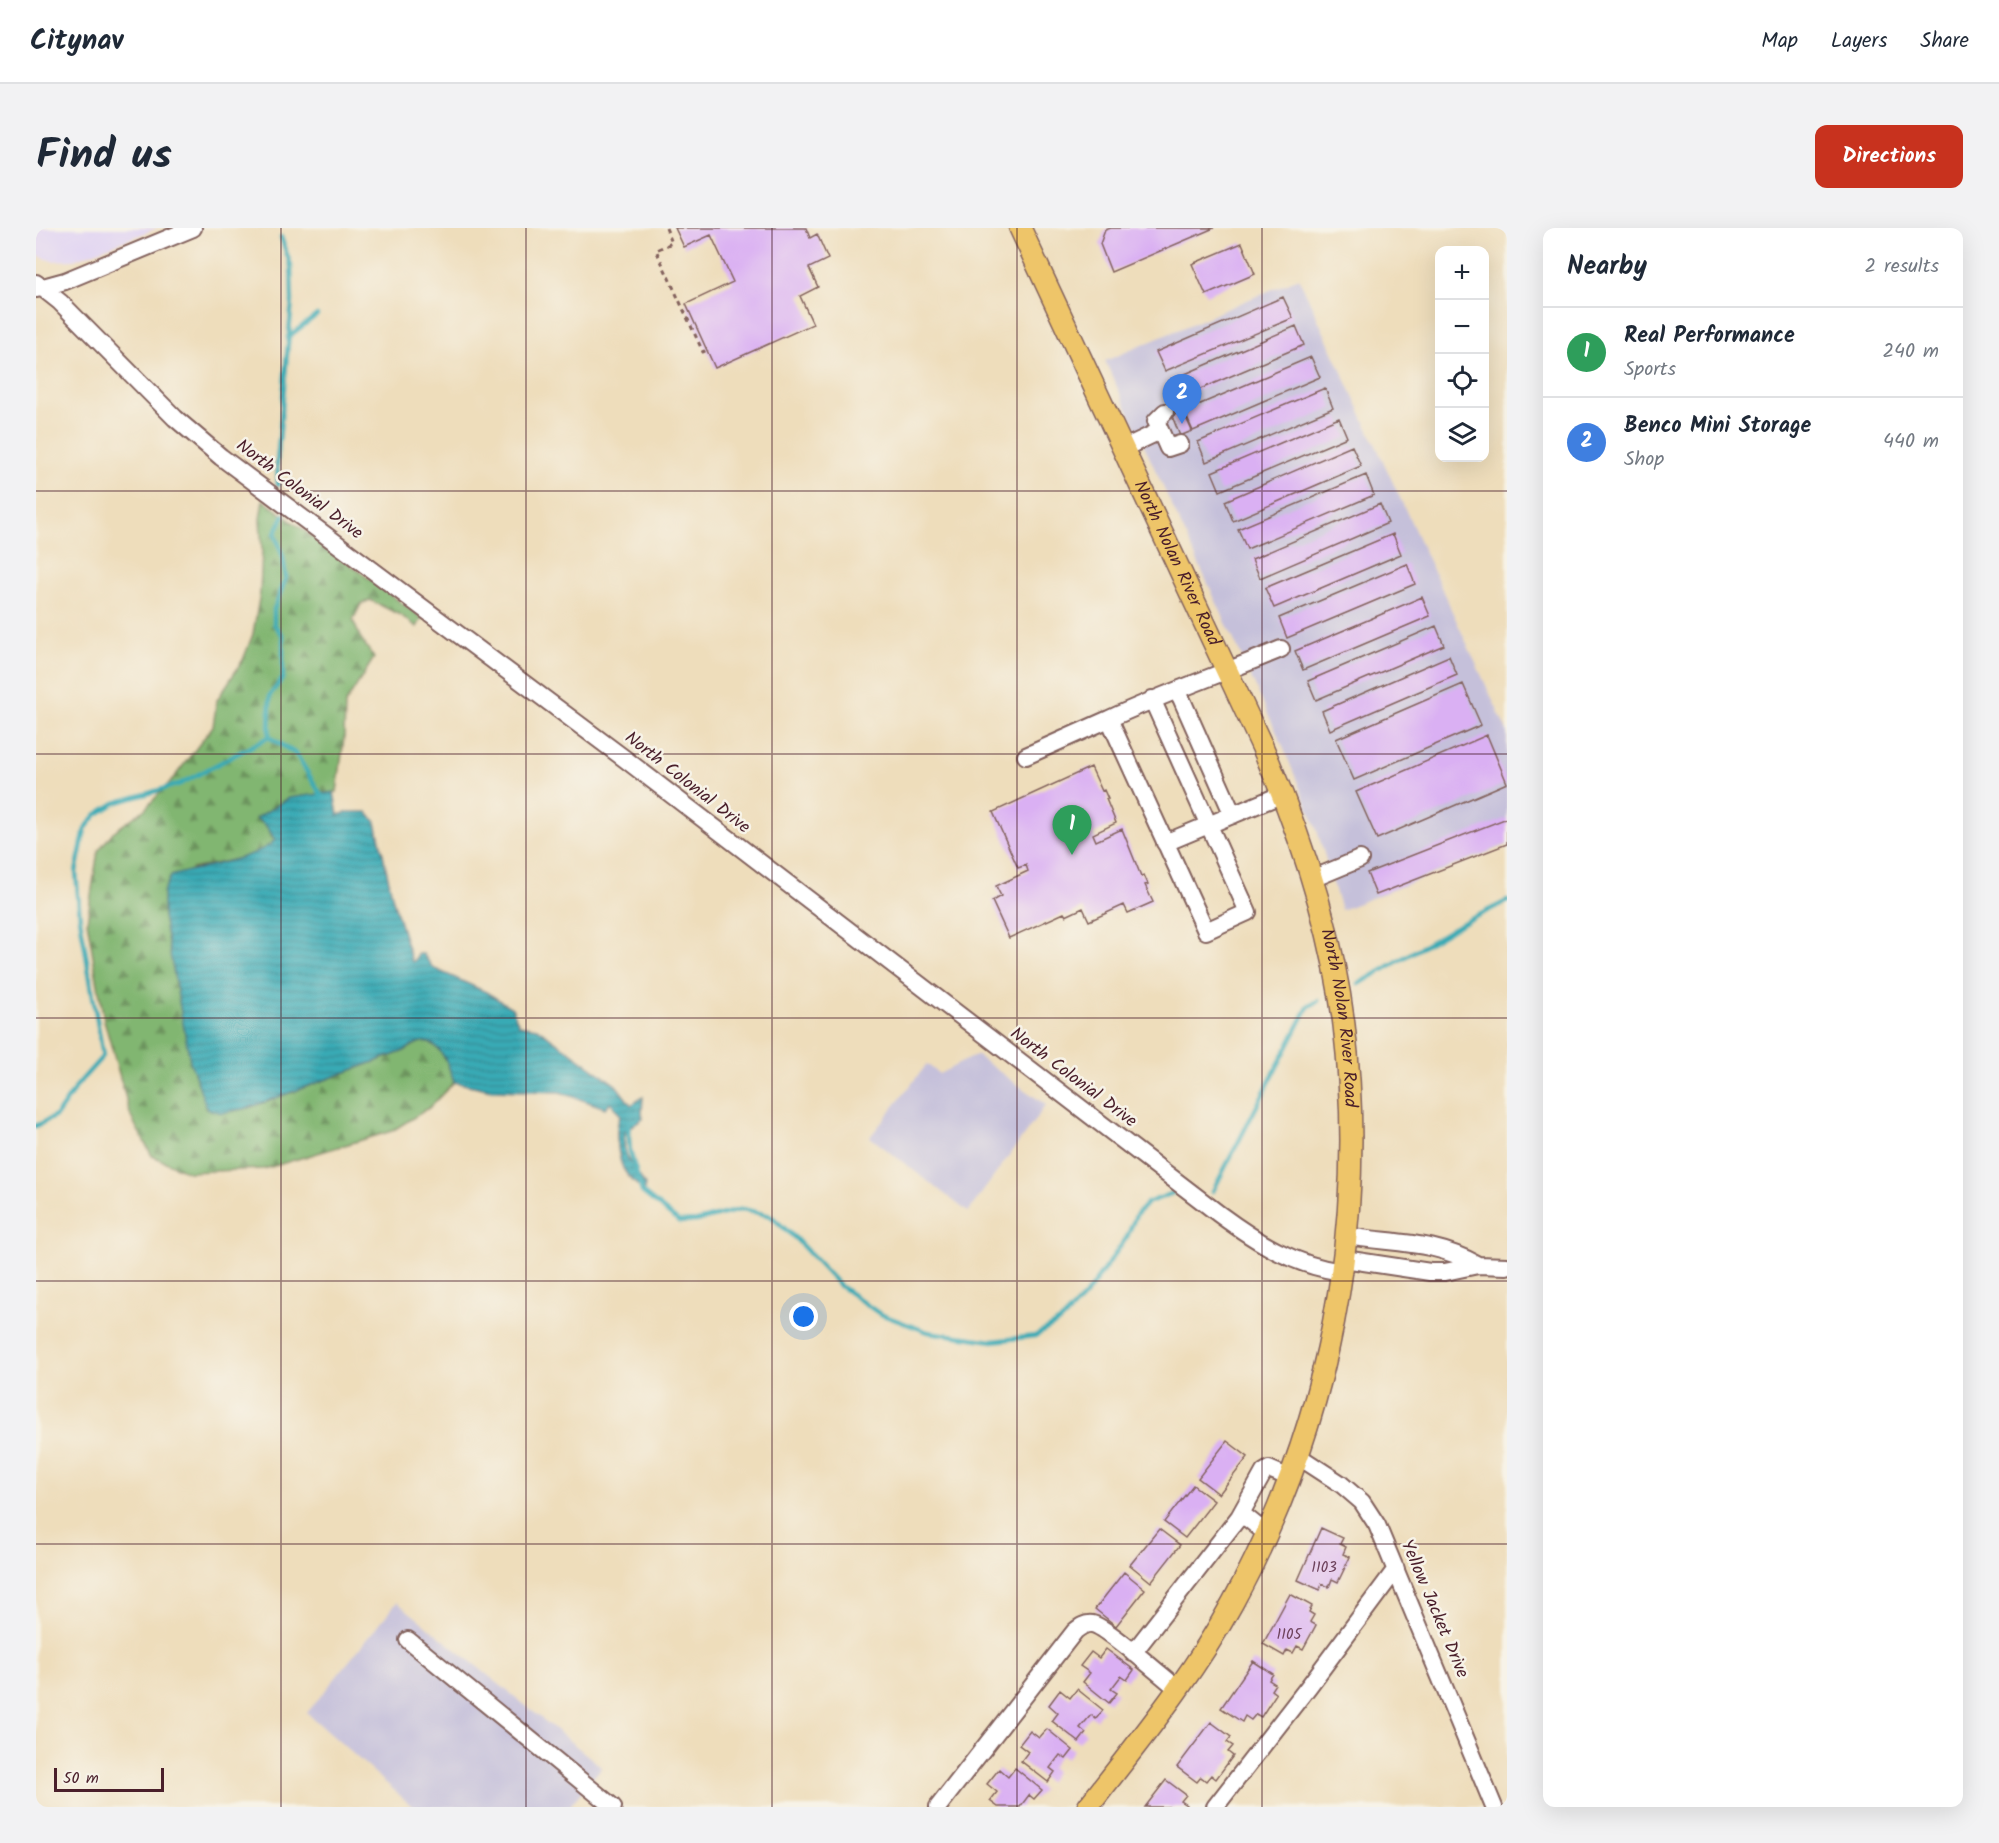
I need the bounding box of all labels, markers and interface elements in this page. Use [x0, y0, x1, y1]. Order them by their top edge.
text: Citynav [30, 19, 123, 64]
text: Map [1761, 25, 1798, 58]
text: Layers [1831, 25, 1887, 58]
text: Share [1920, 25, 1969, 58]
text: Find us [36, 123, 172, 190]
button: Directions [1815, 125, 1963, 188]
map controls [1435, 246, 1489, 462]
button: + [1435, 246, 1489, 300]
text: Nearby [1567, 246, 1647, 288]
text: 2 results [1864, 251, 1939, 283]
button: − [1435, 300, 1489, 354]
text: Real Performance [1624, 319, 1795, 354]
text: 1 [1583, 336, 1590, 368]
text: 240 m [1882, 336, 1939, 368]
button: locate [1435, 354, 1489, 408]
text: Sports [1624, 354, 1676, 386]
pin: 2 [1162, 374, 1202, 424]
button: layers [1435, 408, 1489, 462]
text: Benco Mini Storage [1624, 409, 1811, 444]
text: 2 [1581, 426, 1592, 458]
text: 440 m [1883, 426, 1939, 458]
street label: North Colonial Drive [229, 432, 369, 548]
text: Shop [1624, 444, 1664, 476]
street label: North Nolan River Road [1125, 476, 1228, 652]
street label: North Colonial Drive [618, 724, 756, 842]
pin: 1 [1052, 806, 1092, 855]
street label: North Nolan River Road [1312, 926, 1365, 1109]
street label: North Colonial Drive [1003, 1020, 1143, 1136]
your location [789, 1302, 818, 1331]
street label: Yellow Jacket Drive [1392, 1535, 1476, 1683]
house number: 1103 [1311, 1556, 1337, 1580]
house number: 1105 [1277, 1623, 1302, 1647]
scale bar [54, 1765, 164, 1792]
text: 50 m [63, 1766, 99, 1791]

